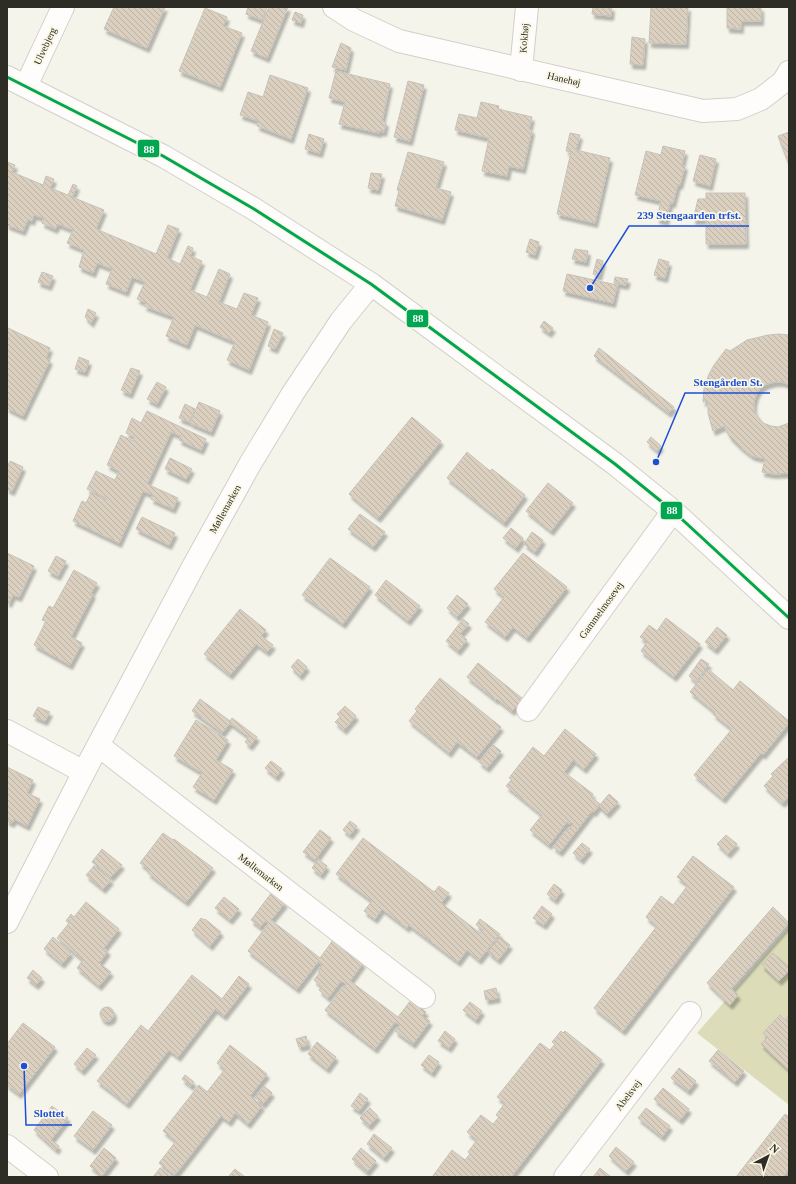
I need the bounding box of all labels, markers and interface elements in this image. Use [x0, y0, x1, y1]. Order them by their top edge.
street label: Kokhøj [517, 23, 531, 53]
street label: Ulvebjerg [32, 26, 58, 66]
street label: Hanehøj [546, 70, 582, 88]
line badge: 88 [137, 139, 160, 158]
text: 88 [144, 143, 155, 155]
callout: 239 Stengaarden trfst. [629, 203, 749, 226]
text: 239 Stengaarden trfst. [637, 209, 741, 221]
line badge: 88 [406, 309, 429, 328]
text: 88 [413, 312, 424, 324]
callout: Stengården St. [685, 370, 770, 393]
text: Stengården St. [693, 376, 763, 388]
street label: Møllemarken [207, 483, 243, 535]
line badge: 88 [660, 501, 683, 520]
text: 88 [667, 504, 678, 516]
street label: Gammelmosevej [577, 579, 625, 641]
street label: Møllemarken [236, 851, 286, 893]
street label: Abelsvej [613, 1077, 643, 1113]
callout: Slottet [26, 1102, 72, 1125]
text: Slottet [34, 1107, 65, 1119]
north arrow [748, 1136, 788, 1176]
text: N [768, 1141, 782, 1156]

